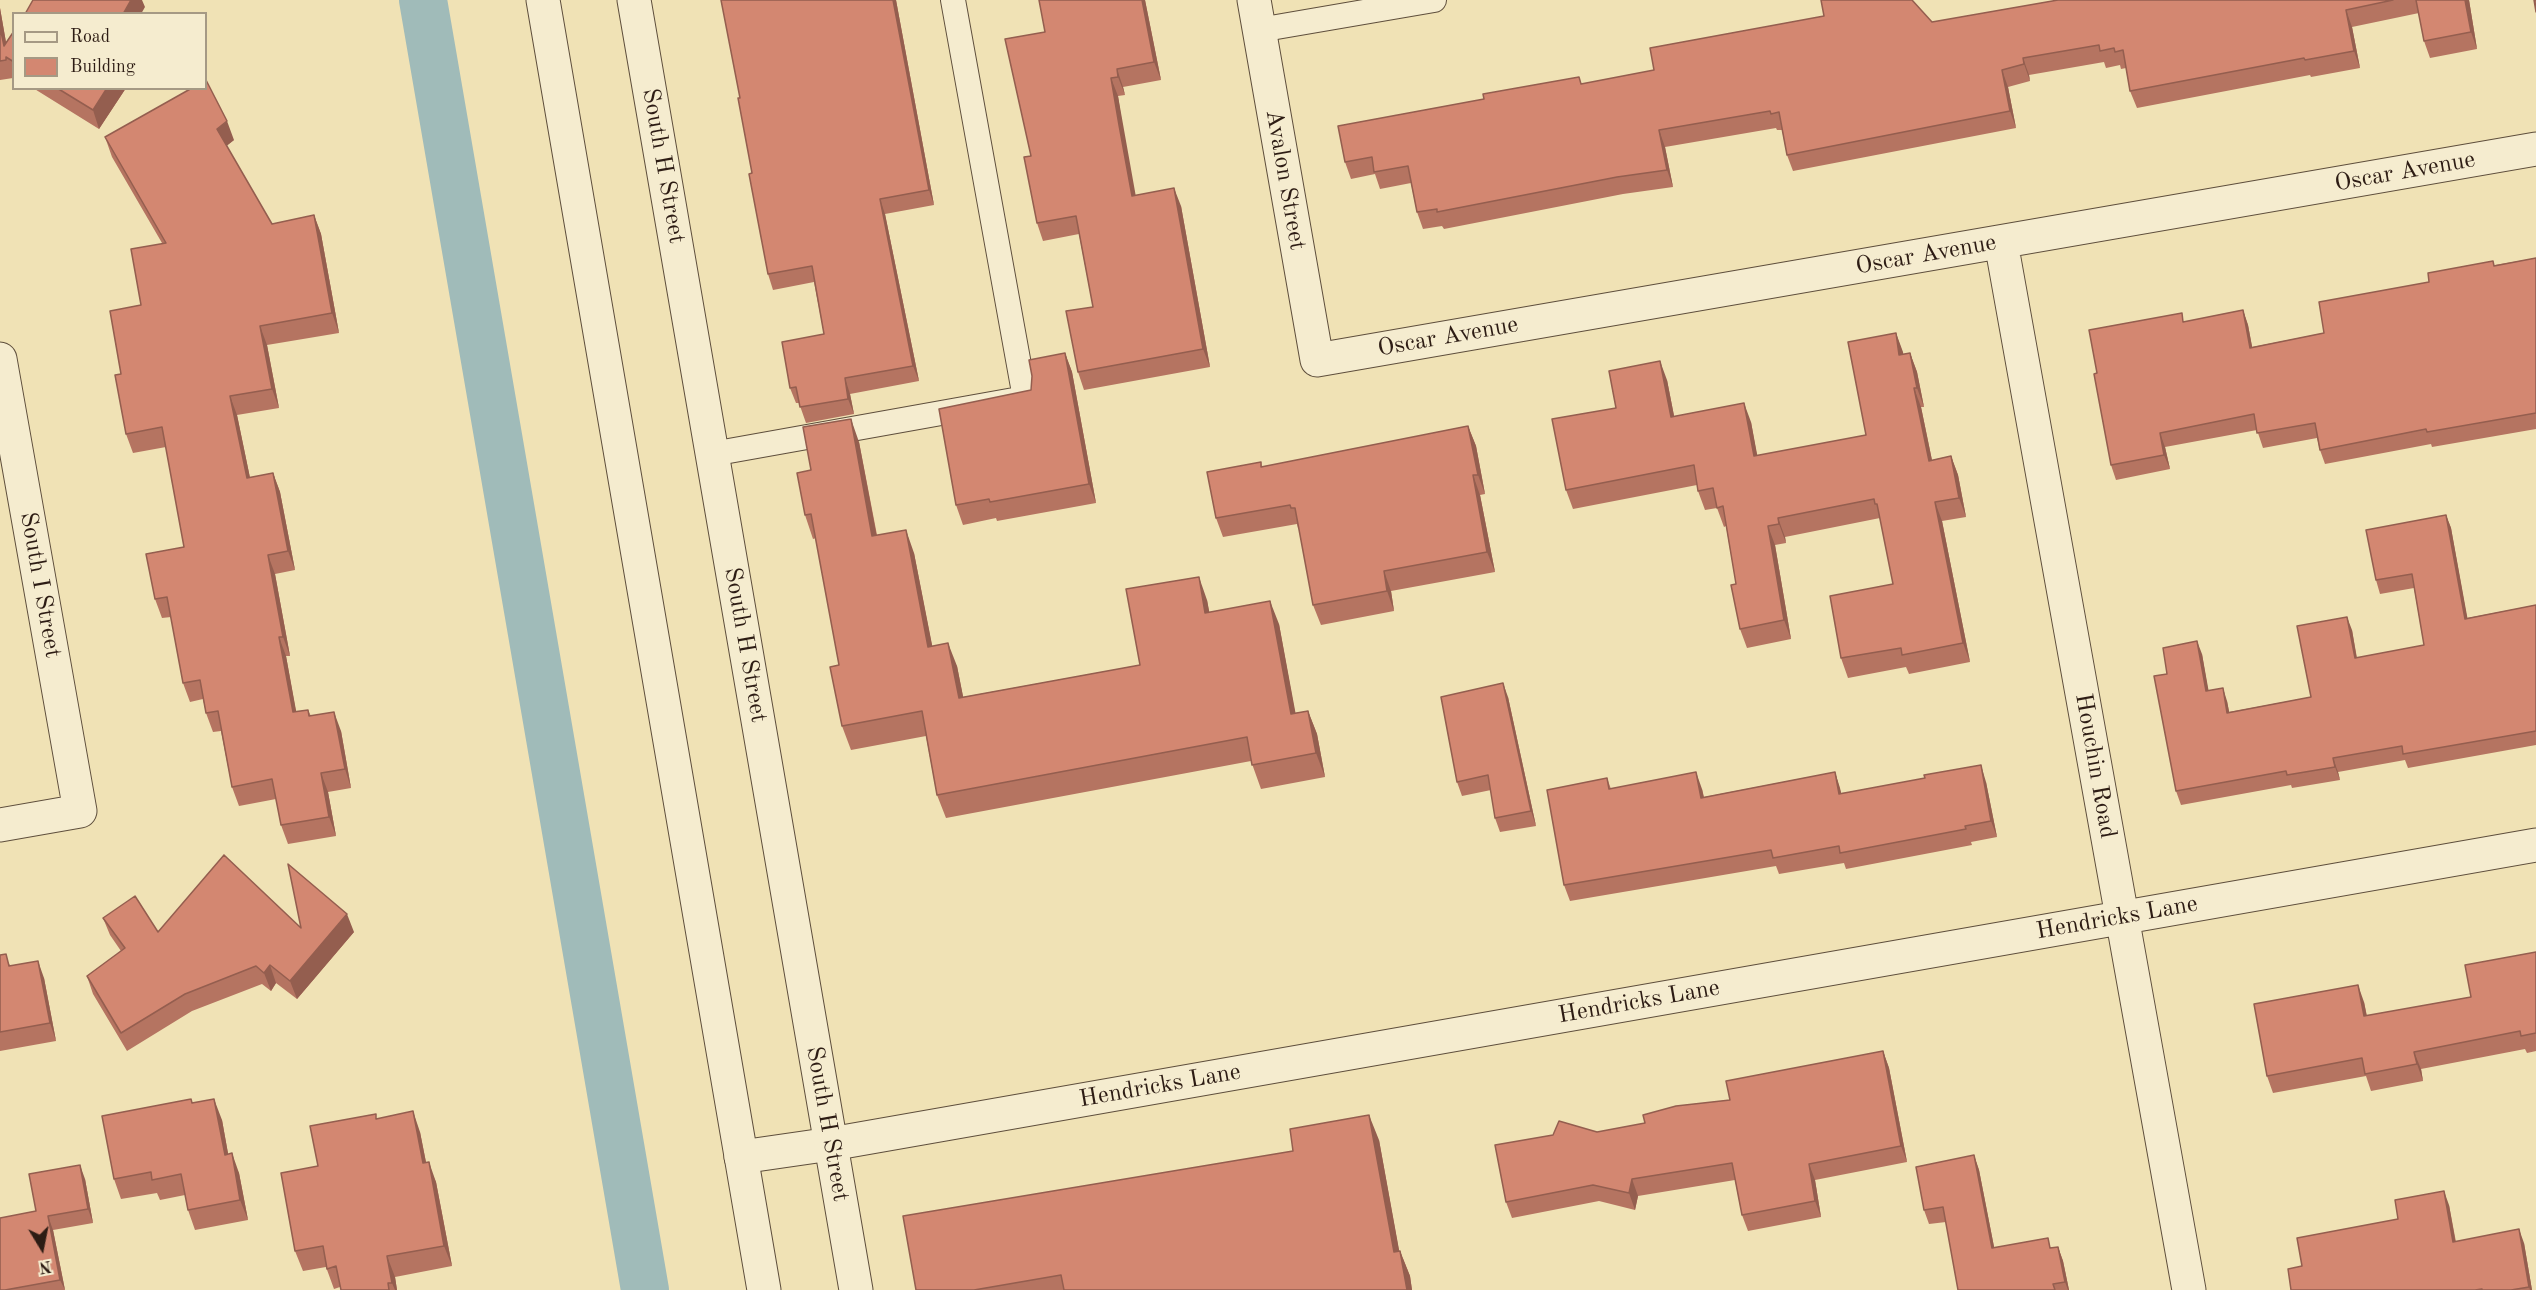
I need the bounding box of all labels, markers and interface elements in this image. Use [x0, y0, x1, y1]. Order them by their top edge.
legend [12, 12, 207, 90]
text: Road [70, 28, 110, 46]
text: Building [70, 58, 135, 76]
street label: South H Street [635, 86, 691, 246]
street label: Avalon Street [1258, 107, 1312, 253]
street label: Oscar Avenue [2332, 145, 2478, 199]
street label: Oscar Avenue [1853, 228, 1999, 282]
street label: Oscar Avenue [1375, 310, 1521, 364]
street label: South I Street [13, 510, 67, 660]
street label: South H Street [717, 565, 773, 725]
street label: Houchin Road [2068, 691, 2122, 841]
street label: Hendricks Lane [2034, 890, 2200, 946]
street label: Hendricks Lane [1556, 974, 1722, 1030]
street label: South H Street [799, 1044, 855, 1204]
street label: Hendricks Lane [1077, 1058, 1243, 1114]
north arrow [12, 1218, 72, 1278]
text: N [38, 1257, 53, 1275]

